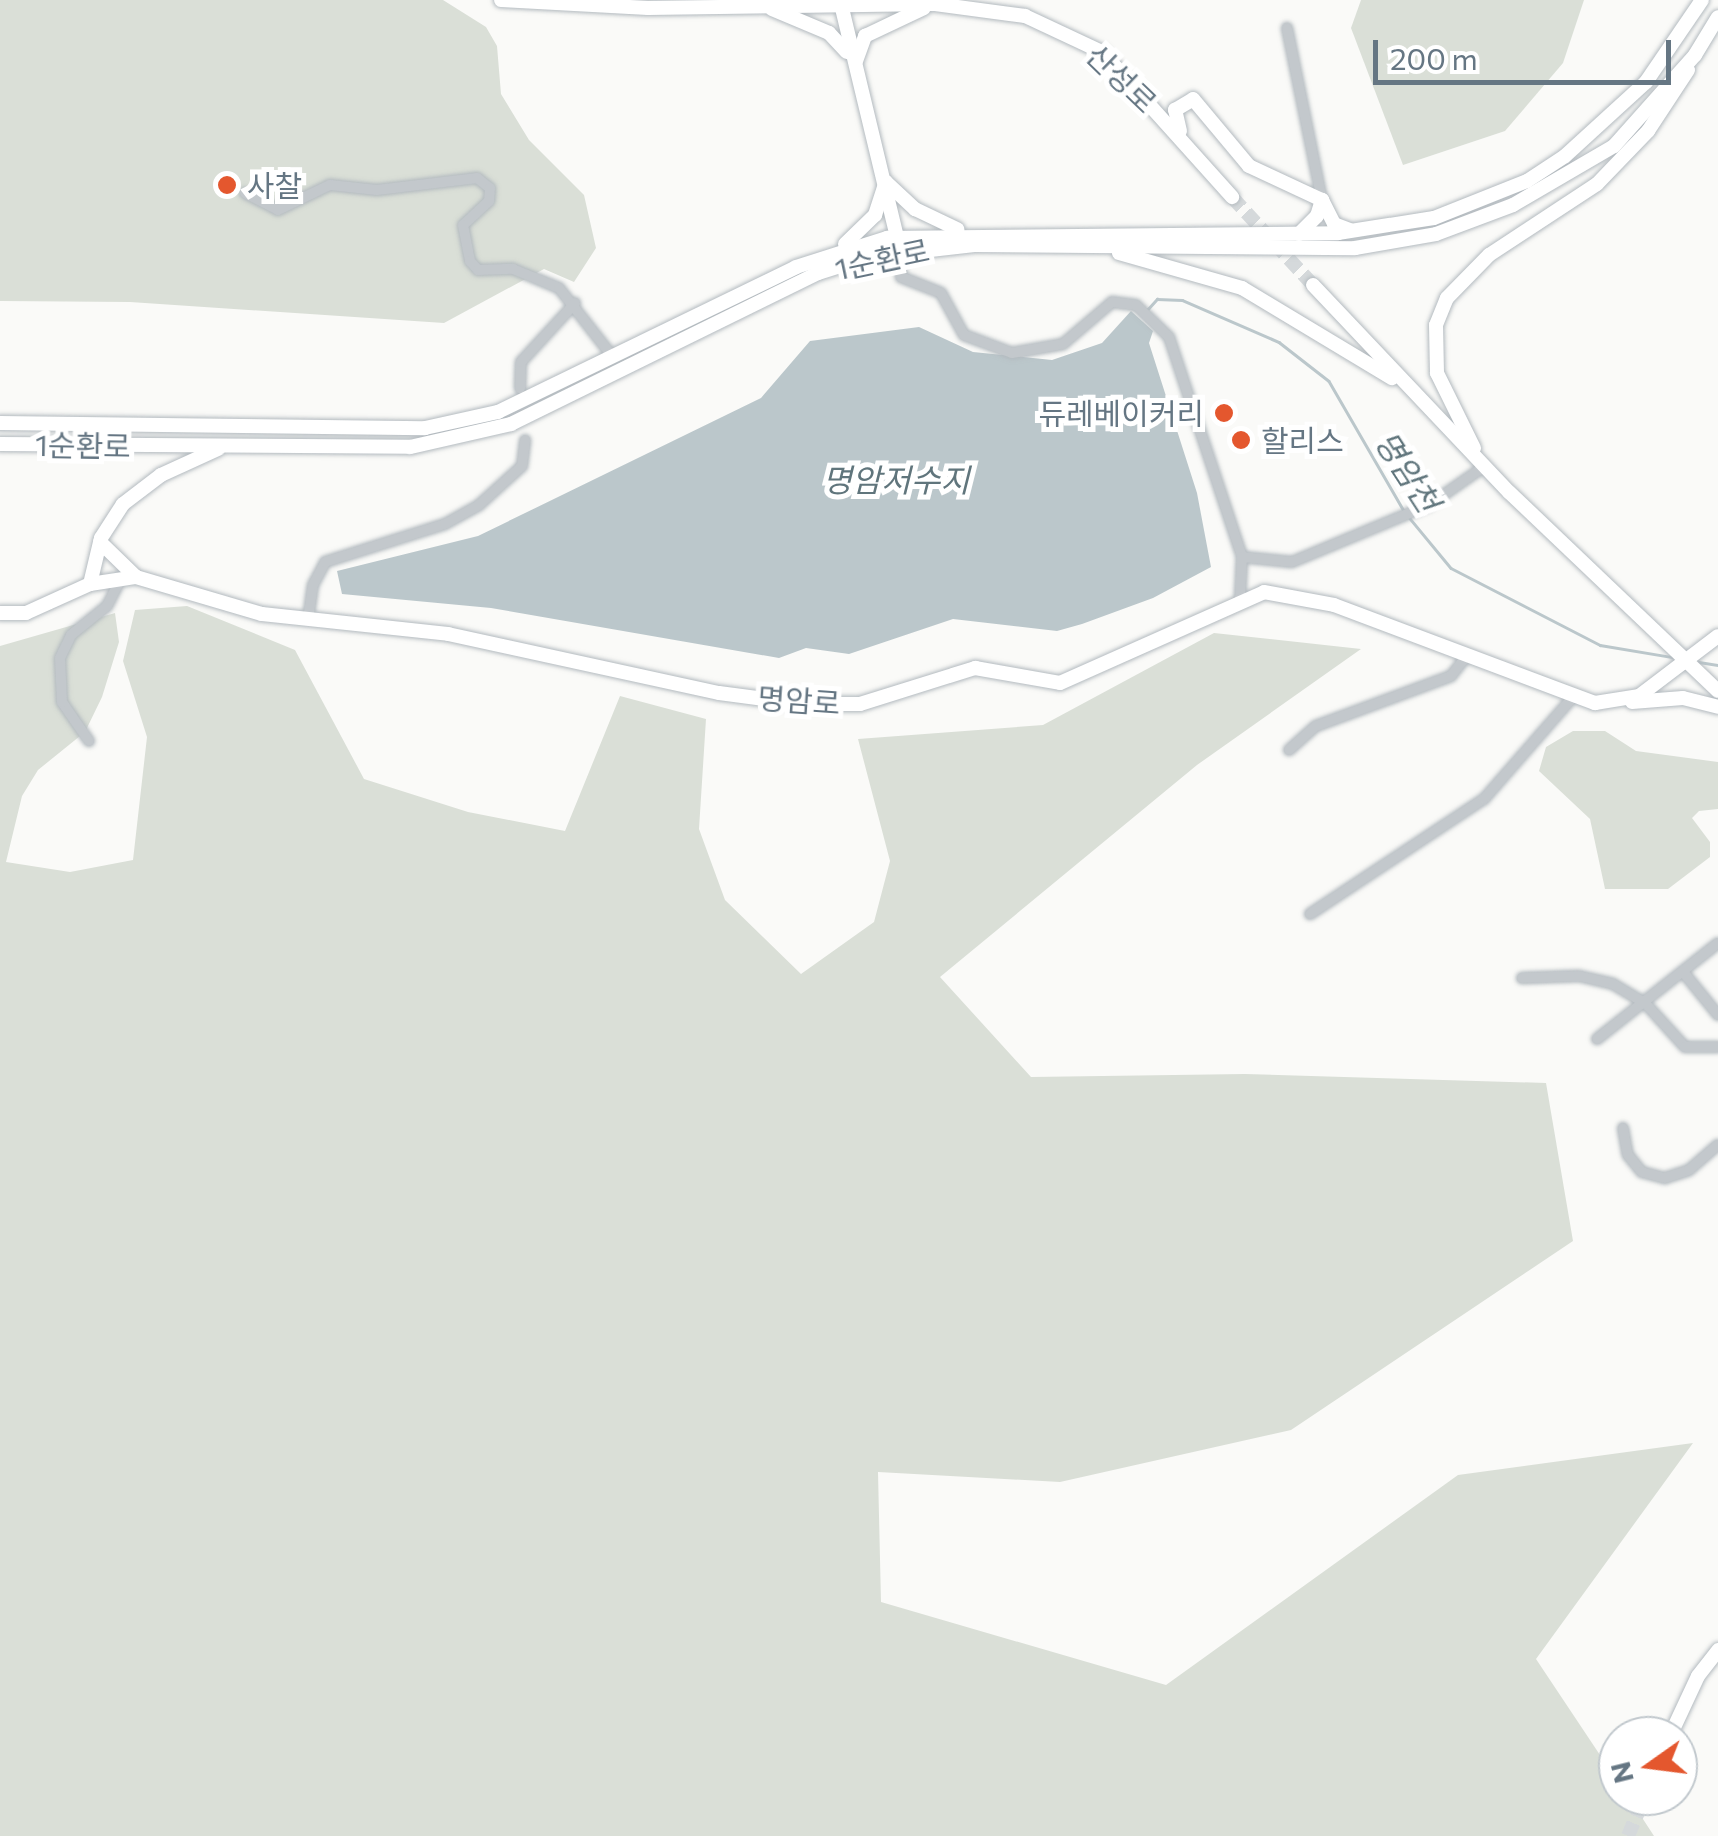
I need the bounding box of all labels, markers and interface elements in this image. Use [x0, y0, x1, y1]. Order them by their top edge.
scale bar [1378, 20, 1676, 82]
street label: 산성로 [1080, 36, 1164, 120]
text: 200 m [1390, 39, 1478, 76]
place label: 사찰 [247, 167, 302, 203]
marker: 사찰 [216, 174, 238, 196]
street label: 1순환로 [831, 231, 933, 287]
place label: 듀레베이커리 [1038, 395, 1204, 431]
marker: 듀레베이커리 [1213, 402, 1235, 424]
place label: 할리스 [1261, 422, 1344, 458]
water label: 명암천 [1368, 424, 1448, 518]
street label: 1순환로 [35, 426, 131, 464]
marker: 할리스 [1230, 429, 1252, 451]
water label: 명암저수지 [822, 460, 970, 498]
street label: 명암로 [756, 679, 842, 721]
north arrow [1598, 1716, 1698, 1816]
text: N [1602, 1758, 1640, 1787]

